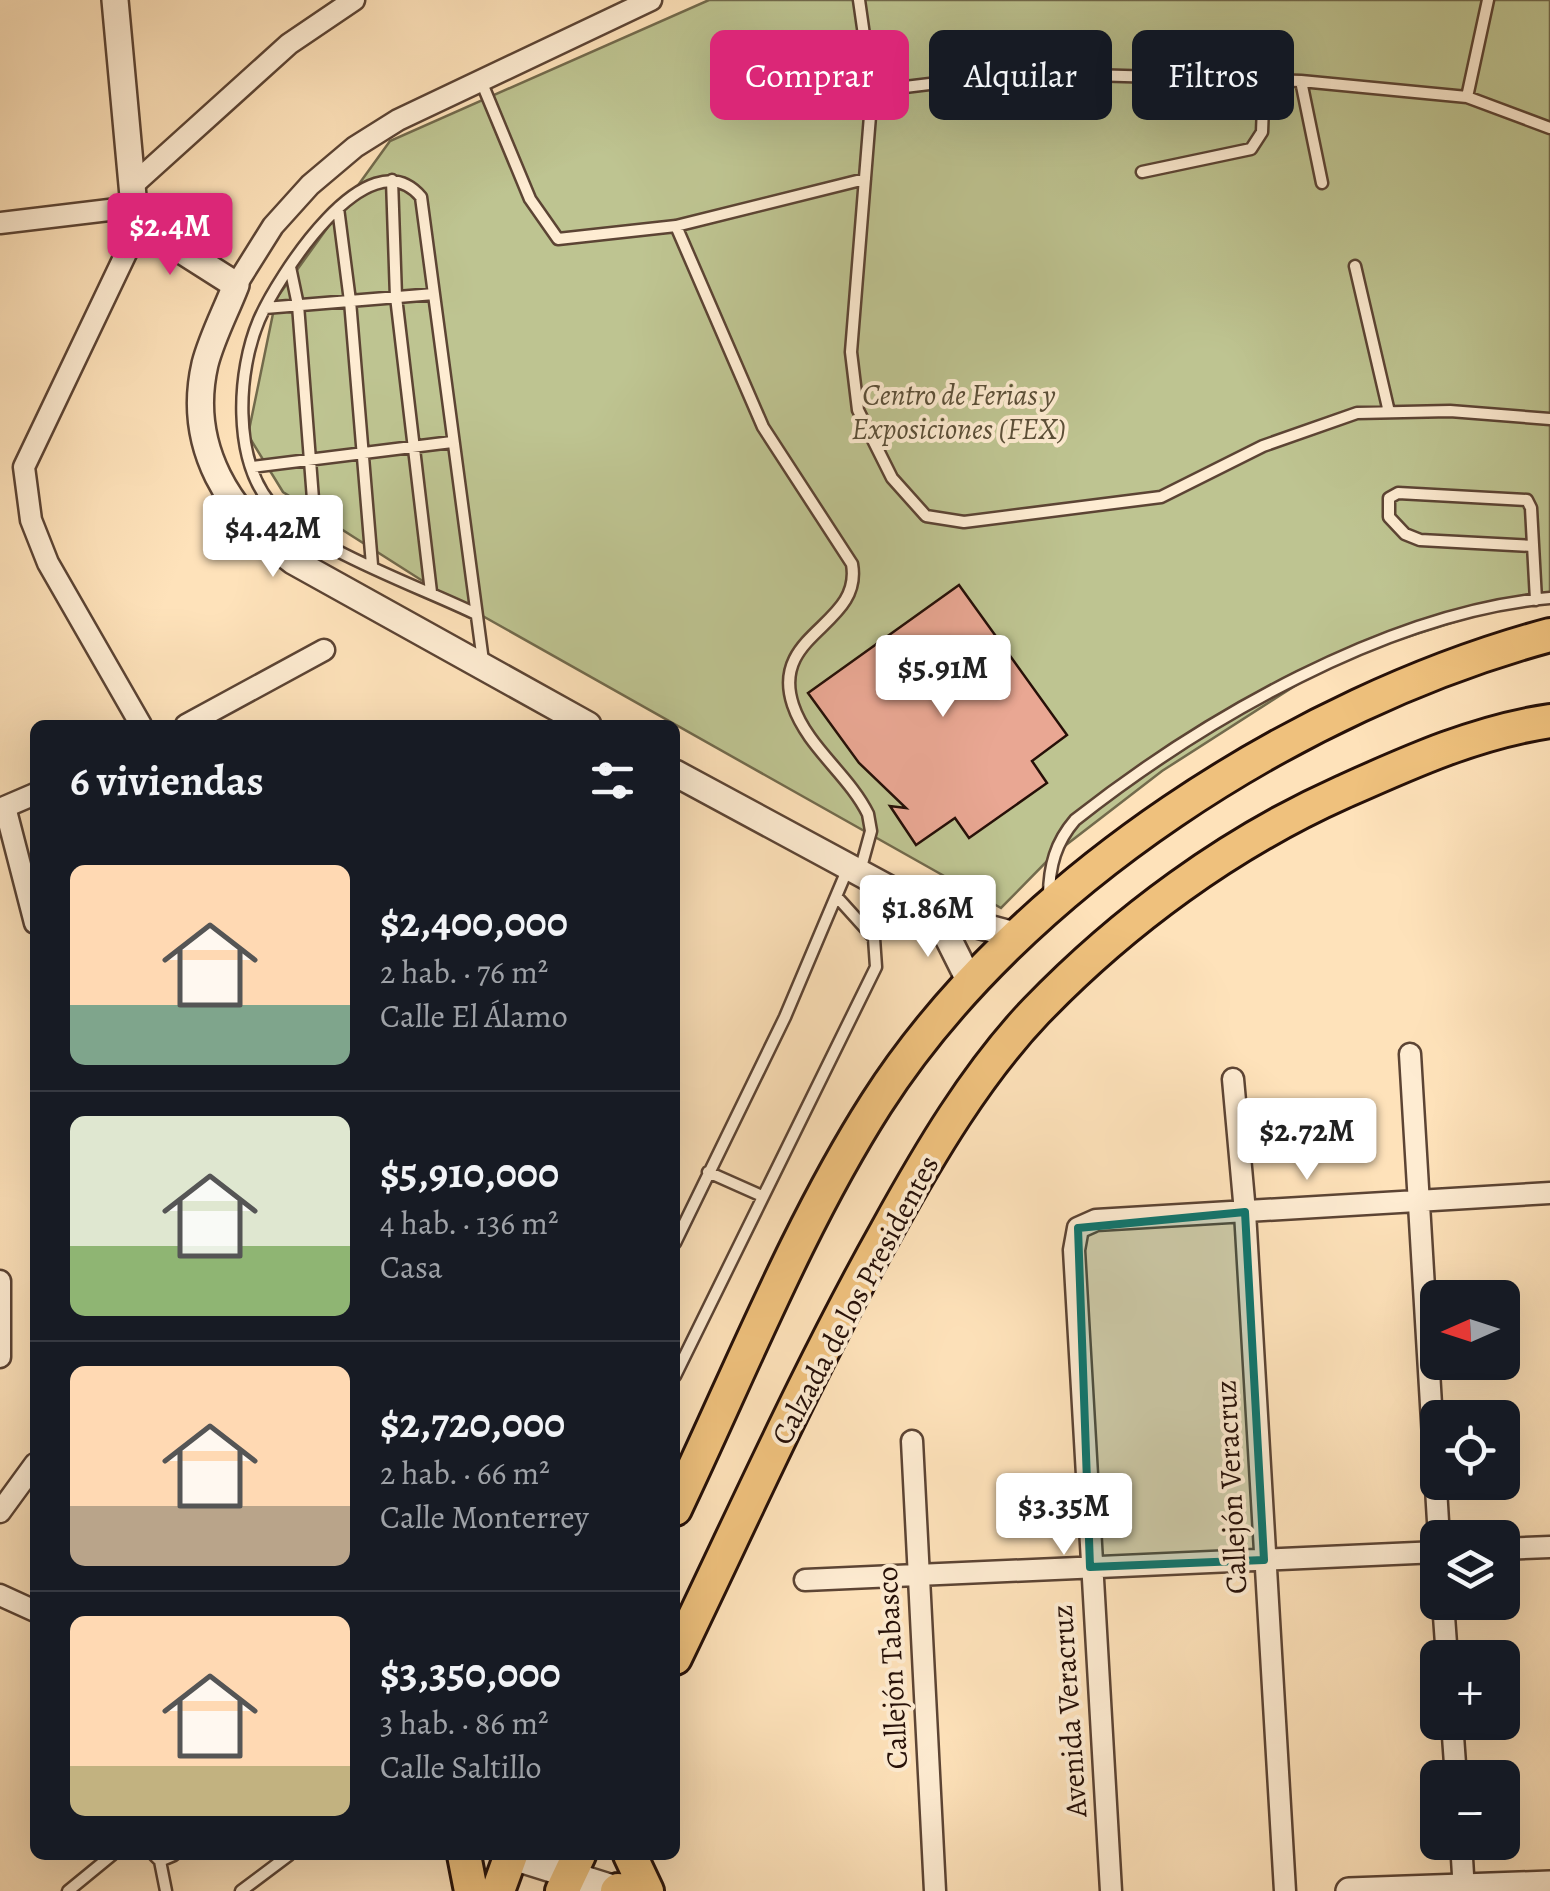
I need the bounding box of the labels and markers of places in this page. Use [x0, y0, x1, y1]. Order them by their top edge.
pin: $2.4M [100, 193, 240, 278]
pin: $4.42M [192, 495, 354, 580]
pin: $5.91M [862, 635, 1024, 720]
pin: $1.86M [847, 875, 1009, 960]
pin: $2.72M [1226, 1098, 1388, 1183]
pin: $3.35M [983, 1473, 1145, 1558]

